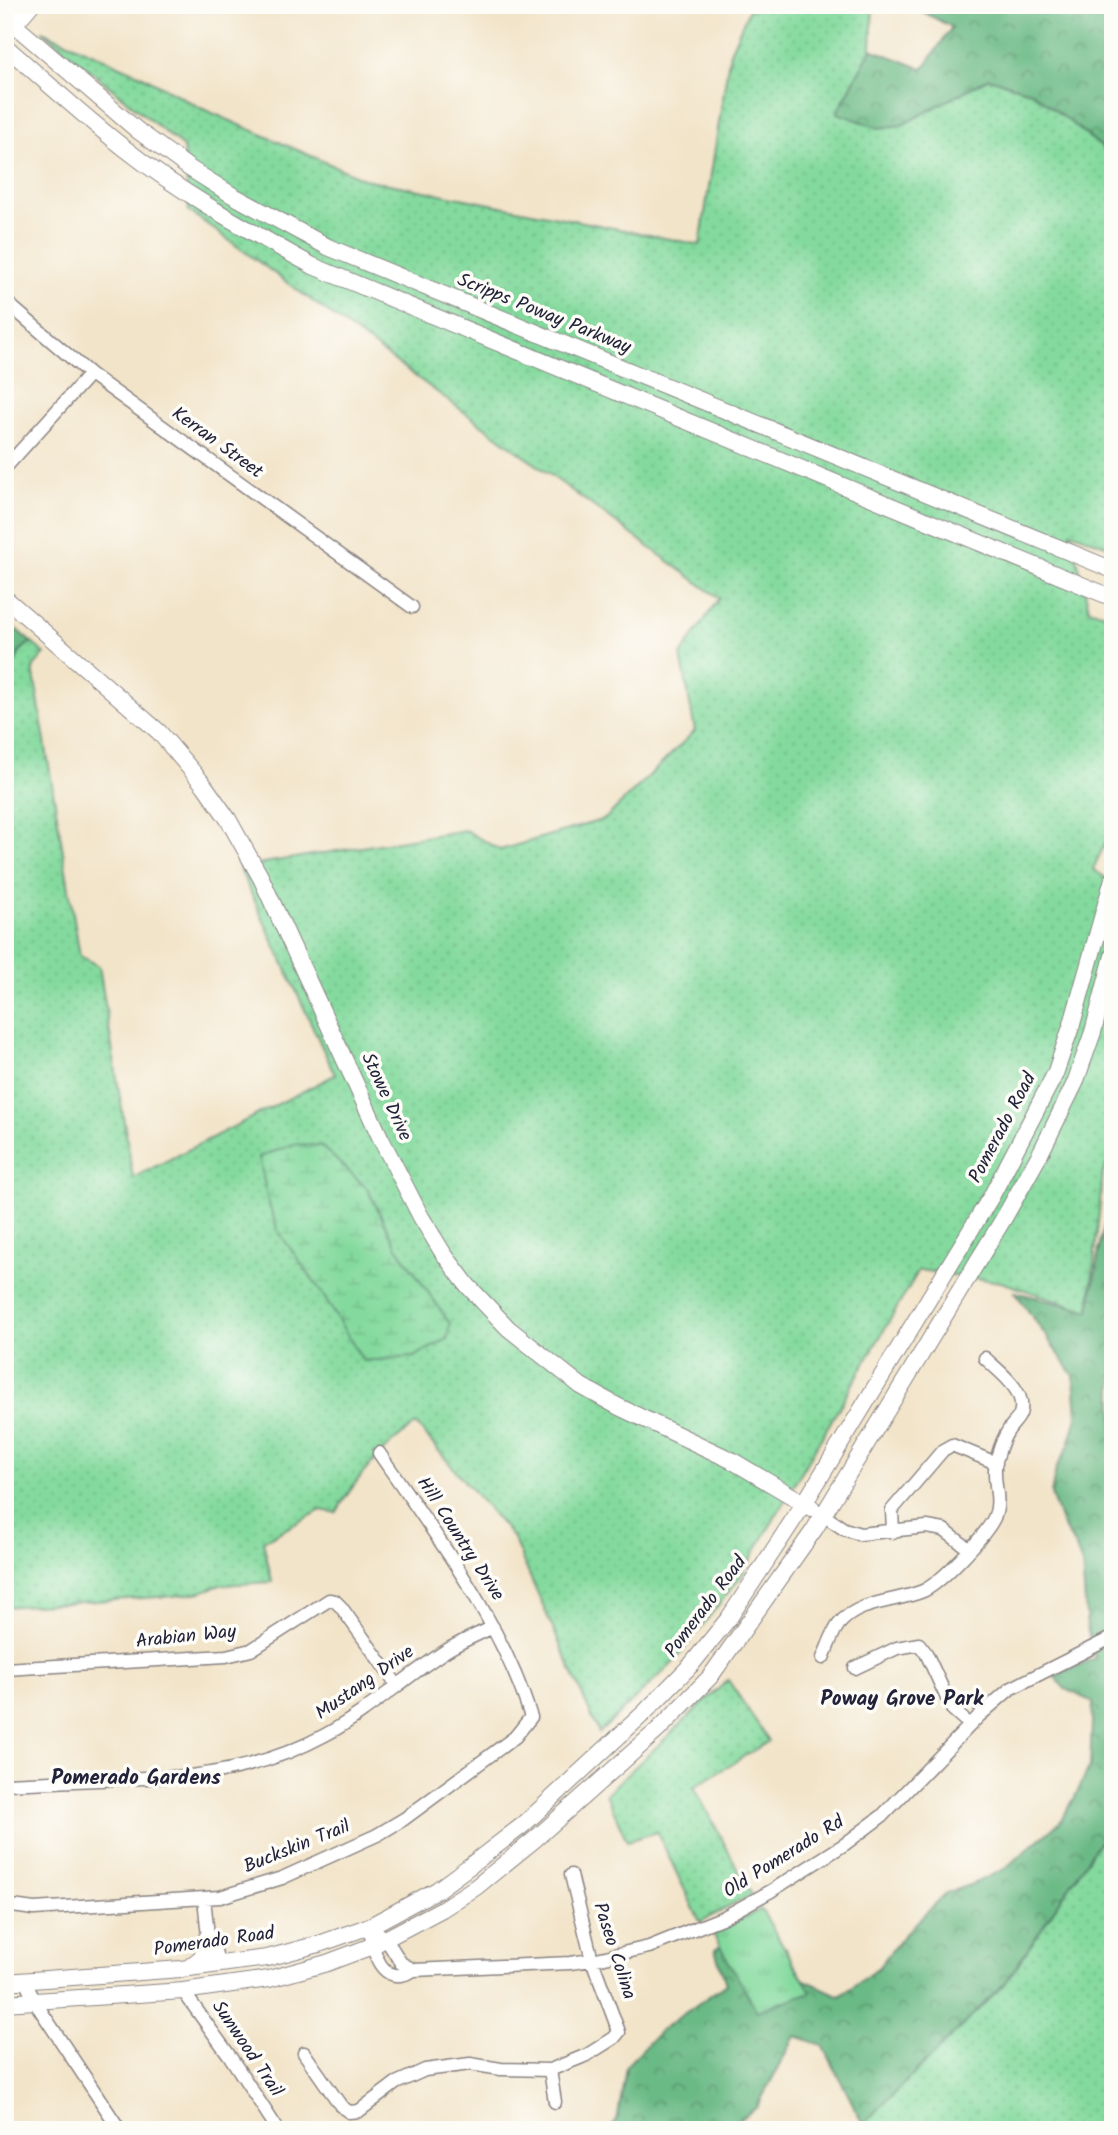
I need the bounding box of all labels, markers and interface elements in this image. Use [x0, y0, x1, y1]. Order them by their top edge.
street label: Scripps Poway Parkway [452, 265, 637, 363]
street label: Kerran Street [165, 399, 270, 487]
street label: Stowe Drive [352, 1048, 420, 1147]
street label: Pomerado Road [961, 1067, 1045, 1189]
street label: Hill Country Drive [408, 1471, 512, 1608]
street label: Pomerado Road [657, 1549, 755, 1665]
street label: Arabian Way [134, 1617, 239, 1657]
street label: Mustang Drive [309, 1638, 421, 1728]
district label: Poway Grove Park [821, 1683, 984, 1716]
district label: Pomerado Gardens [51, 1762, 221, 1795]
street label: Old Pomerado Rd [718, 1808, 851, 1906]
street label: Buckskin Trail [239, 1812, 355, 1882]
street label: Paseo Colina [584, 1899, 644, 2003]
street label: Pomerado Road [152, 1919, 277, 1965]
street label: Sunwood Trail [204, 1995, 291, 2104]

